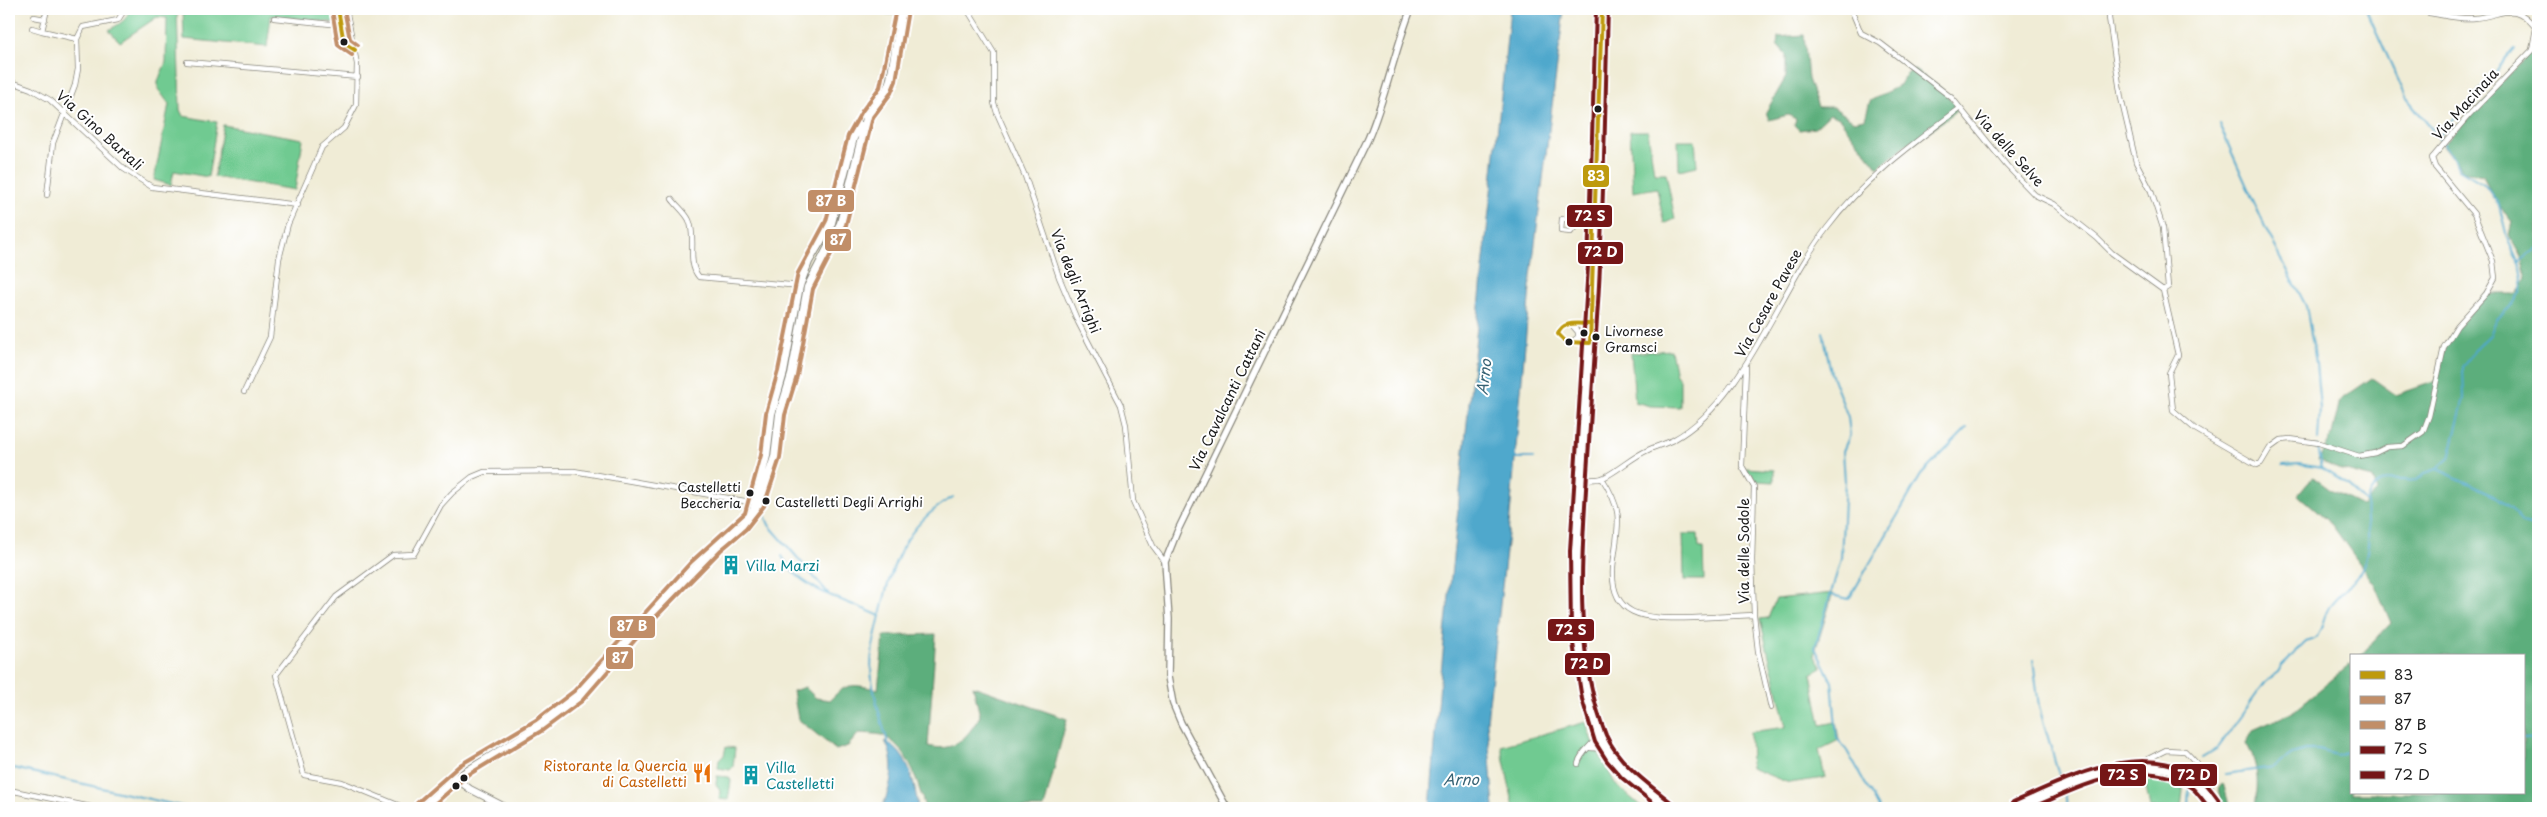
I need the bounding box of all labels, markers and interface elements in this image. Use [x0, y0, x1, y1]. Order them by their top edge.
unlabelled marker [339, 37, 349, 47]
street label: Via Macinaia [2427, 63, 2503, 145]
street label: Via Gino Bartali [52, 85, 148, 175]
unlabelled marker [1593, 104, 1603, 114]
street label: Via delle Selve [1969, 105, 2049, 191]
line badge: 83 [1582, 164, 1610, 188]
text: 83 [1587, 165, 1605, 186]
line badge: 87 B [807, 189, 855, 213]
text: 87 B [816, 190, 846, 211]
line badge: 72 S [1566, 204, 1613, 228]
text: 72 S [1575, 205, 1606, 226]
street label: Via degli Arrighi [1046, 226, 1106, 336]
line badge: 87 [824, 228, 852, 252]
text: 87 [830, 229, 847, 250]
line badge: 72 D [1577, 241, 1624, 265]
text: 72 D [1584, 241, 1618, 262]
street label: Via Cesare Pavese [1729, 244, 1807, 361]
place label: Livornese Gramsci [1605, 321, 1664, 356]
street label: Via Cavalcanti Cattani [1184, 326, 1271, 474]
unlabelled marker [1579, 328, 1589, 338]
marker: Livornese Gramsci [1591, 332, 1601, 342]
unlabelled marker [1564, 337, 1574, 347]
water label: Arno [1469, 357, 1497, 396]
place label: Castelletti Beccheria [677, 477, 742, 512]
marker: Castelletti Beccheria [745, 488, 755, 498]
place label: Castelletti Degli Arrighi [775, 492, 923, 511]
marker: Castelletti Degli Arrighi [761, 496, 771, 506]
street label: Via delle Sodole [1733, 498, 1754, 604]
building icon: Villa Marzi [720, 554, 742, 576]
place label: Villa Marzi [746, 555, 820, 576]
line badge: 87 B [609, 615, 656, 639]
text: 87 B [617, 615, 647, 636]
line badge: 72 S [1547, 618, 1595, 642]
text: 72 S [1556, 619, 1587, 640]
line badge: 87 [605, 646, 634, 670]
text: 87 [612, 647, 629, 668]
line badge: 72 D [1564, 652, 1611, 676]
text: 72 D [1570, 653, 1604, 674]
legend [2350, 654, 2524, 794]
text: 83 [2394, 662, 2413, 685]
text: 87 [2394, 686, 2412, 709]
text: 87 B [2394, 712, 2427, 735]
text: 72 S [2394, 736, 2427, 759]
place label: Ristorante la Quercia di Castelletti [543, 755, 687, 792]
place label: Villa Castelletti [766, 757, 835, 794]
restaurant icon: Ristorante la Quercia di Castelletti [691, 762, 713, 784]
text: 72 D [2394, 762, 2430, 785]
line badge: 72 S [2099, 763, 2147, 787]
line badge: 72 D [2170, 763, 2218, 787]
building icon: Villa Castelletti [740, 764, 762, 786]
text: 72 S [2108, 764, 2139, 785]
text: 72 D [2177, 764, 2211, 785]
water label: Arno [1443, 767, 1479, 790]
unlabelled marker [459, 773, 469, 783]
unlabelled marker [451, 781, 461, 791]

